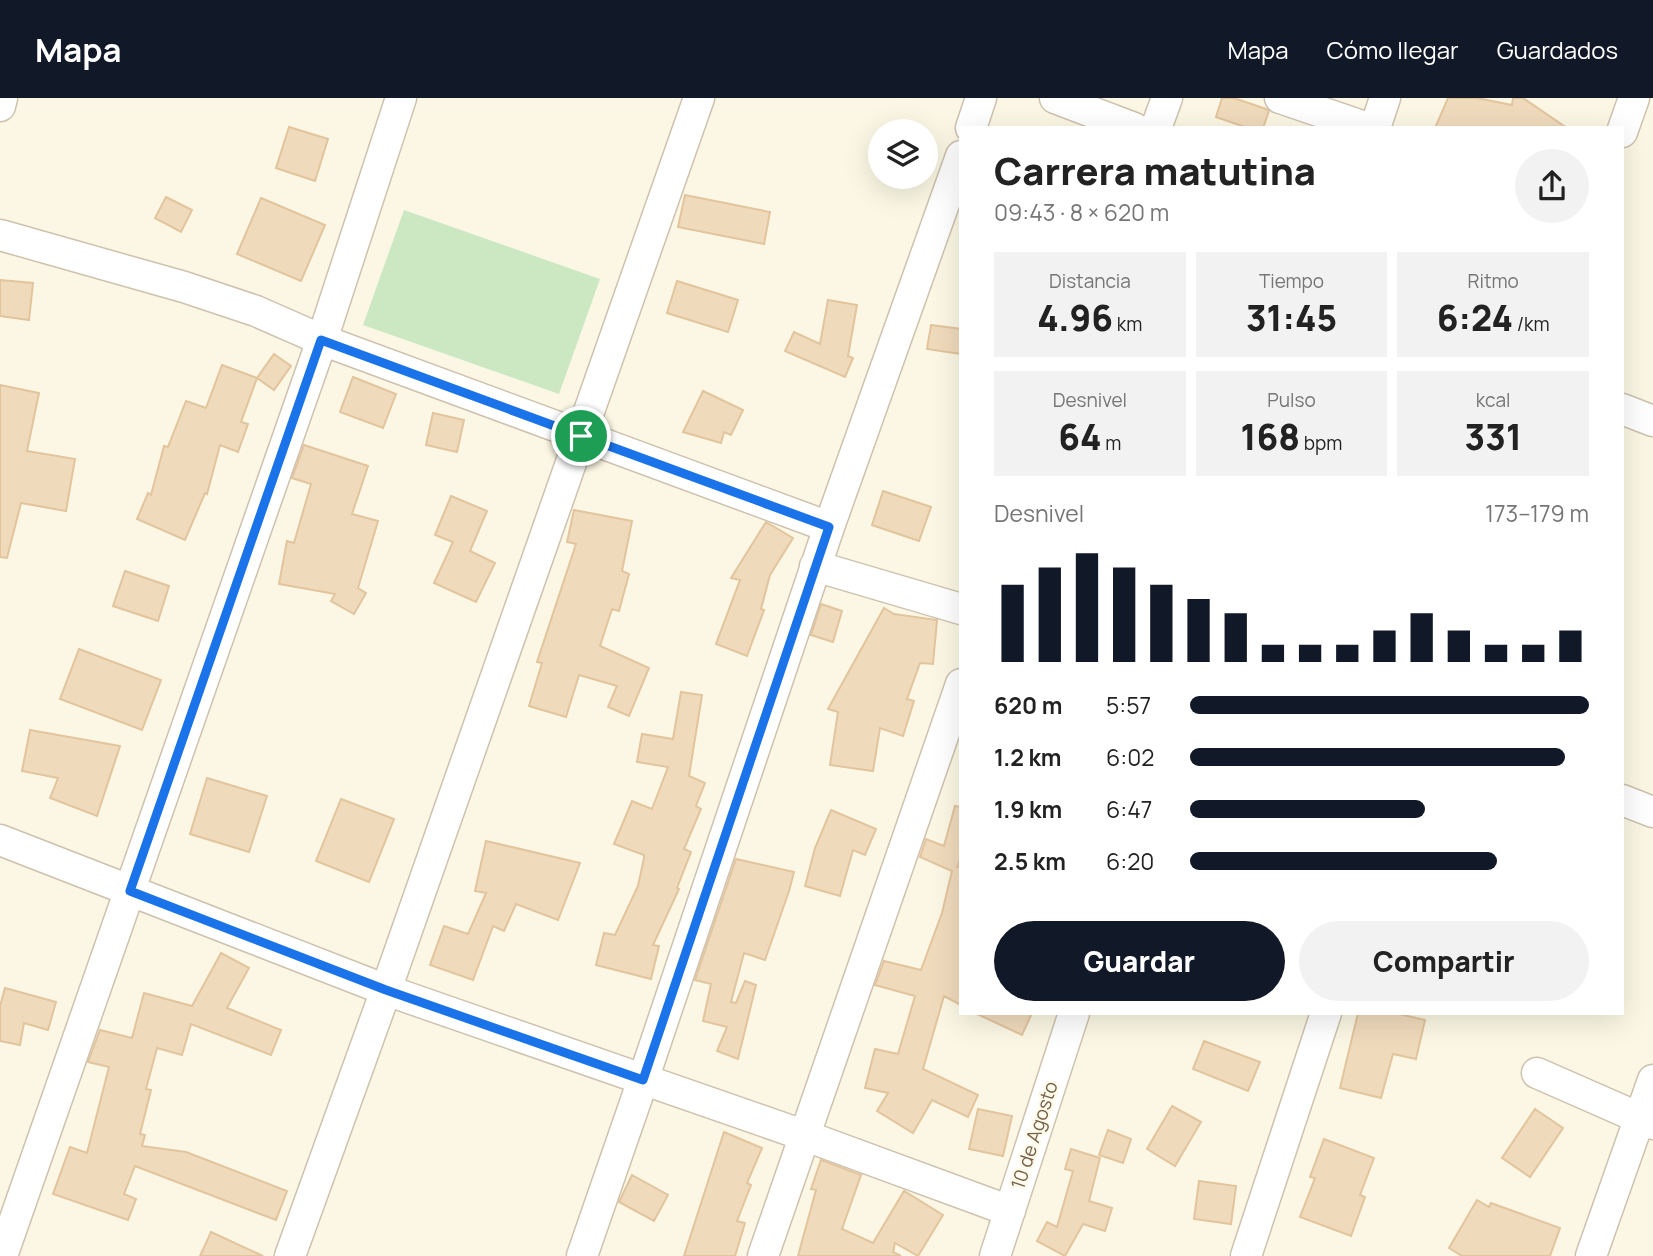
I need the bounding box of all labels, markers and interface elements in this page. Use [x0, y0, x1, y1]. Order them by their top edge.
text: Mapa [35, 27, 122, 72]
text: Mapa [1228, 33, 1289, 66]
text: Cómo llegar [1327, 33, 1459, 66]
text: Guardados [1497, 33, 1618, 66]
map controls [868, 119, 938, 189]
button: layers [868, 119, 938, 189]
text: Carrera matutina [994, 144, 1316, 196]
button: share [1515, 149, 1589, 223]
text: 09:43 · 8 × 620 m [994, 196, 1169, 228]
text: Distancia [1049, 268, 1131, 294]
text: Tiempo [1259, 268, 1324, 294]
text: Ritmo [1468, 268, 1519, 294]
text: 4.96 [1037, 294, 1113, 342]
text: 31:45 [1246, 294, 1337, 342]
text: 6:24 [1437, 294, 1513, 342]
text: km [1113, 311, 1142, 337]
text: /km [1513, 311, 1550, 337]
text: Desnivel [1053, 387, 1127, 413]
text: Pulso [1267, 387, 1316, 413]
text: kcal [1476, 387, 1511, 413]
pin [551, 406, 611, 466]
text: 64 [1058, 413, 1102, 461]
text: 168 [1241, 413, 1300, 461]
text: 331 [1465, 413, 1522, 461]
icon: arrive [562, 417, 600, 455]
text: m [1102, 430, 1121, 456]
text: bpm [1300, 430, 1342, 456]
text: Desnivel [994, 497, 1084, 529]
text: 173–179 m [1485, 497, 1589, 529]
text: 620 m [994, 689, 1062, 721]
text: 5:57 [1106, 689, 1151, 721]
text: 1.2 km [994, 741, 1061, 773]
text: 6:02 [1106, 741, 1154, 773]
text: 1.9 km [994, 793, 1062, 825]
text: 6:47 [1106, 793, 1152, 825]
text: 2.5 km [994, 845, 1066, 877]
text: 6:20 [1106, 845, 1154, 877]
button: Guardar [994, 921, 1285, 1001]
button: Compartir [1299, 921, 1589, 1001]
street label: 10 de Agosto [1004, 1078, 1064, 1192]

